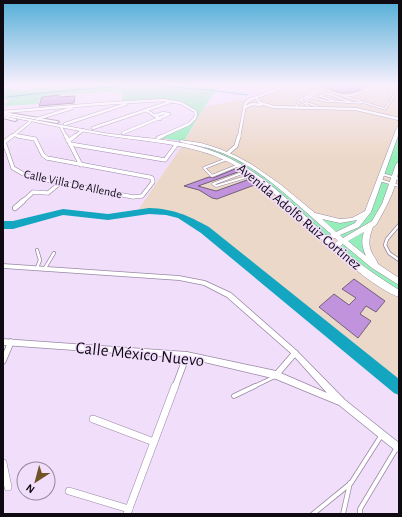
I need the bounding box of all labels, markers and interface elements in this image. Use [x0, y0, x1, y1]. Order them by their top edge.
street label: Avenida Adolfo Ruiz Cortinez [234, 161, 364, 273]
street label: Calle Villa De Allende [23, 168, 123, 200]
street label: Calle México Nuevo [75, 339, 205, 369]
north arrow [16, 461, 56, 501]
text: N [24, 482, 37, 495]

